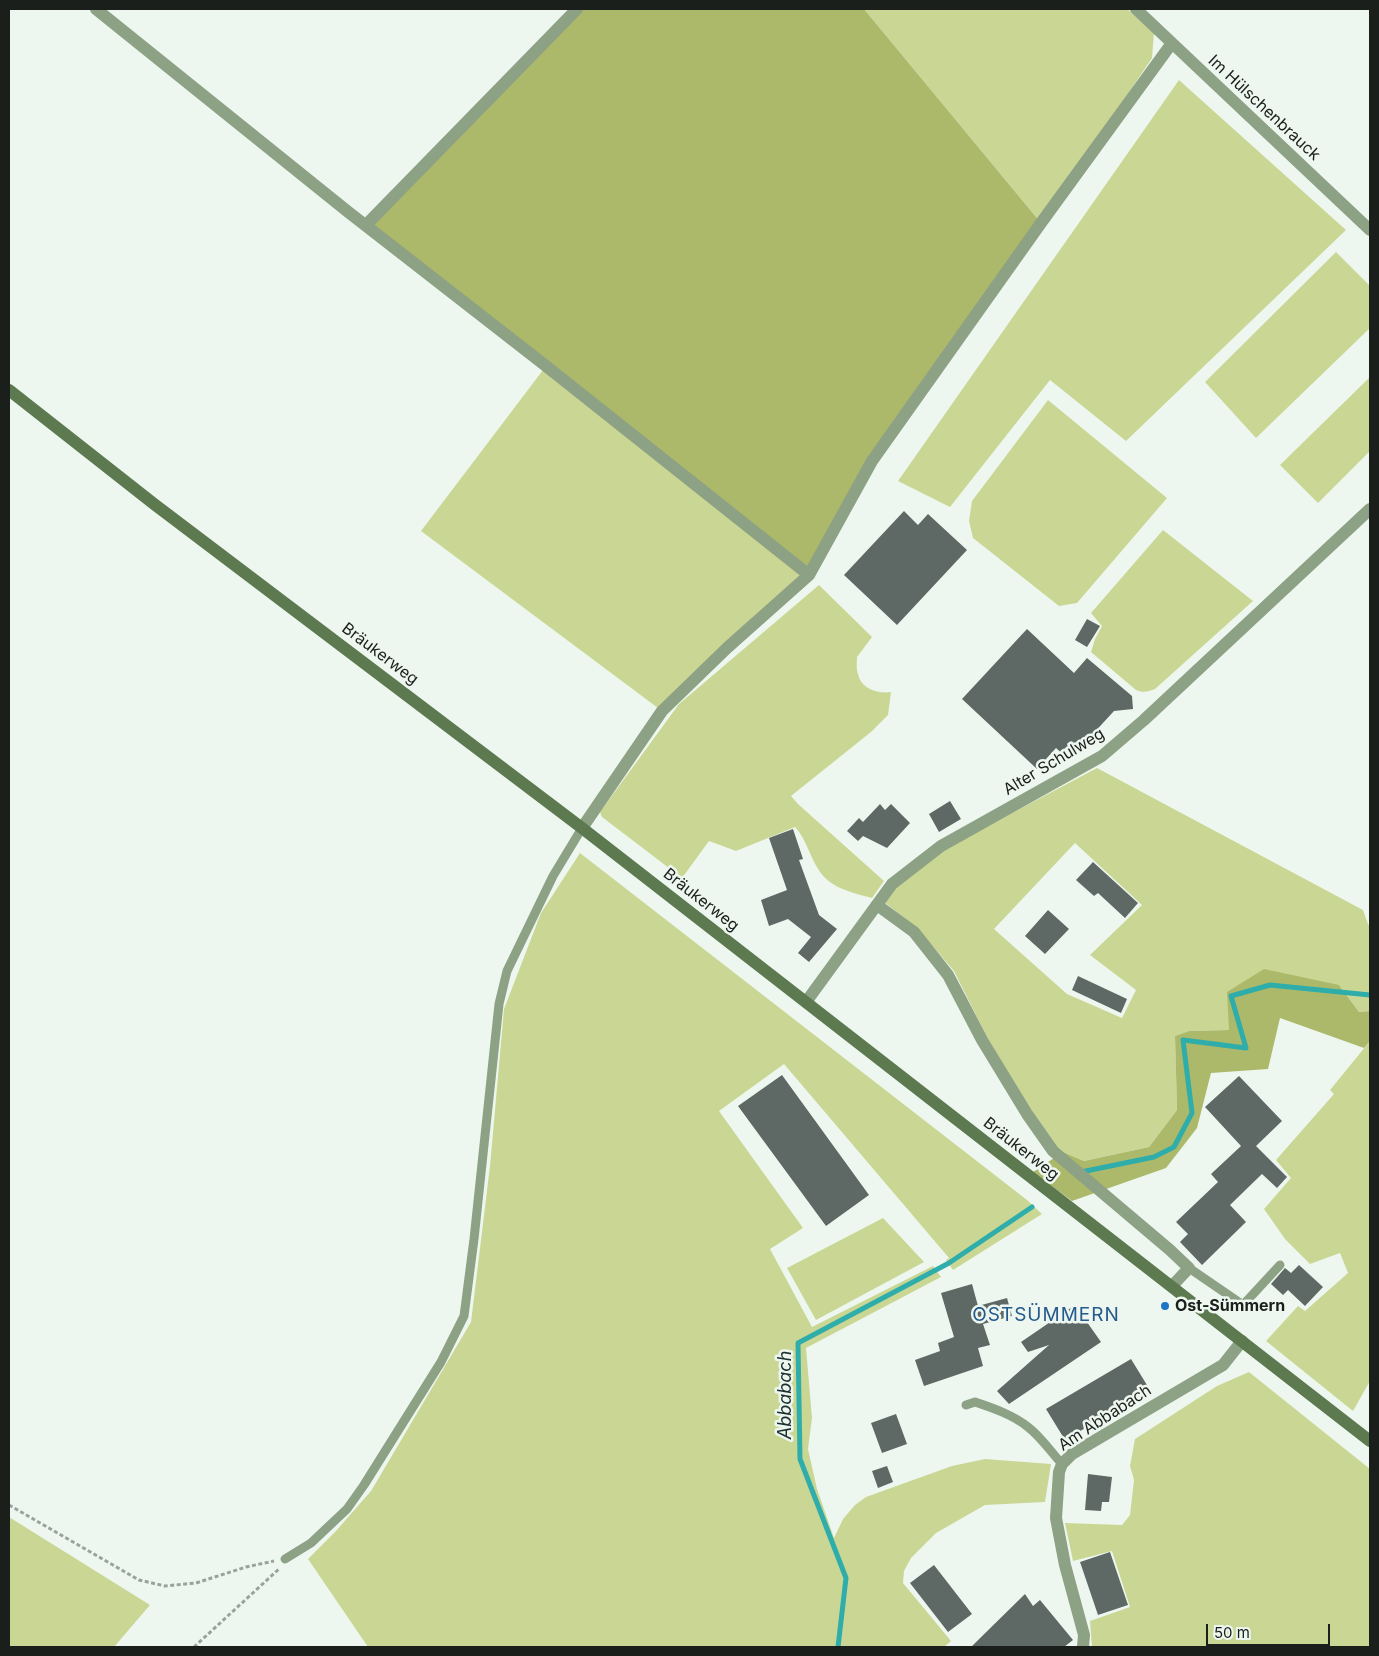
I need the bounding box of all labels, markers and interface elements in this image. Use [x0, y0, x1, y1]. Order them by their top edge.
street label: Im Hülschenbrauck [1204, 51, 1324, 165]
street label: Bräukerweg [338, 619, 422, 689]
street label: Alter Schulweg [1000, 724, 1108, 800]
street label: Bräukerweg [659, 864, 743, 936]
street label: Bräukerweg [979, 1113, 1063, 1185]
place label: Ost-Sümmern [1175, 1296, 1285, 1316]
marker: Ost-Sümmern [1159, 1300, 1171, 1312]
district label: OSTSÜMMERN [971, 1304, 1121, 1326]
water label: Abbabach [775, 1351, 797, 1439]
street label: Am Abbabach [1055, 1381, 1155, 1455]
scale bar [1209, 1614, 1333, 1646]
text: 50 m [1214, 1623, 1250, 1642]

